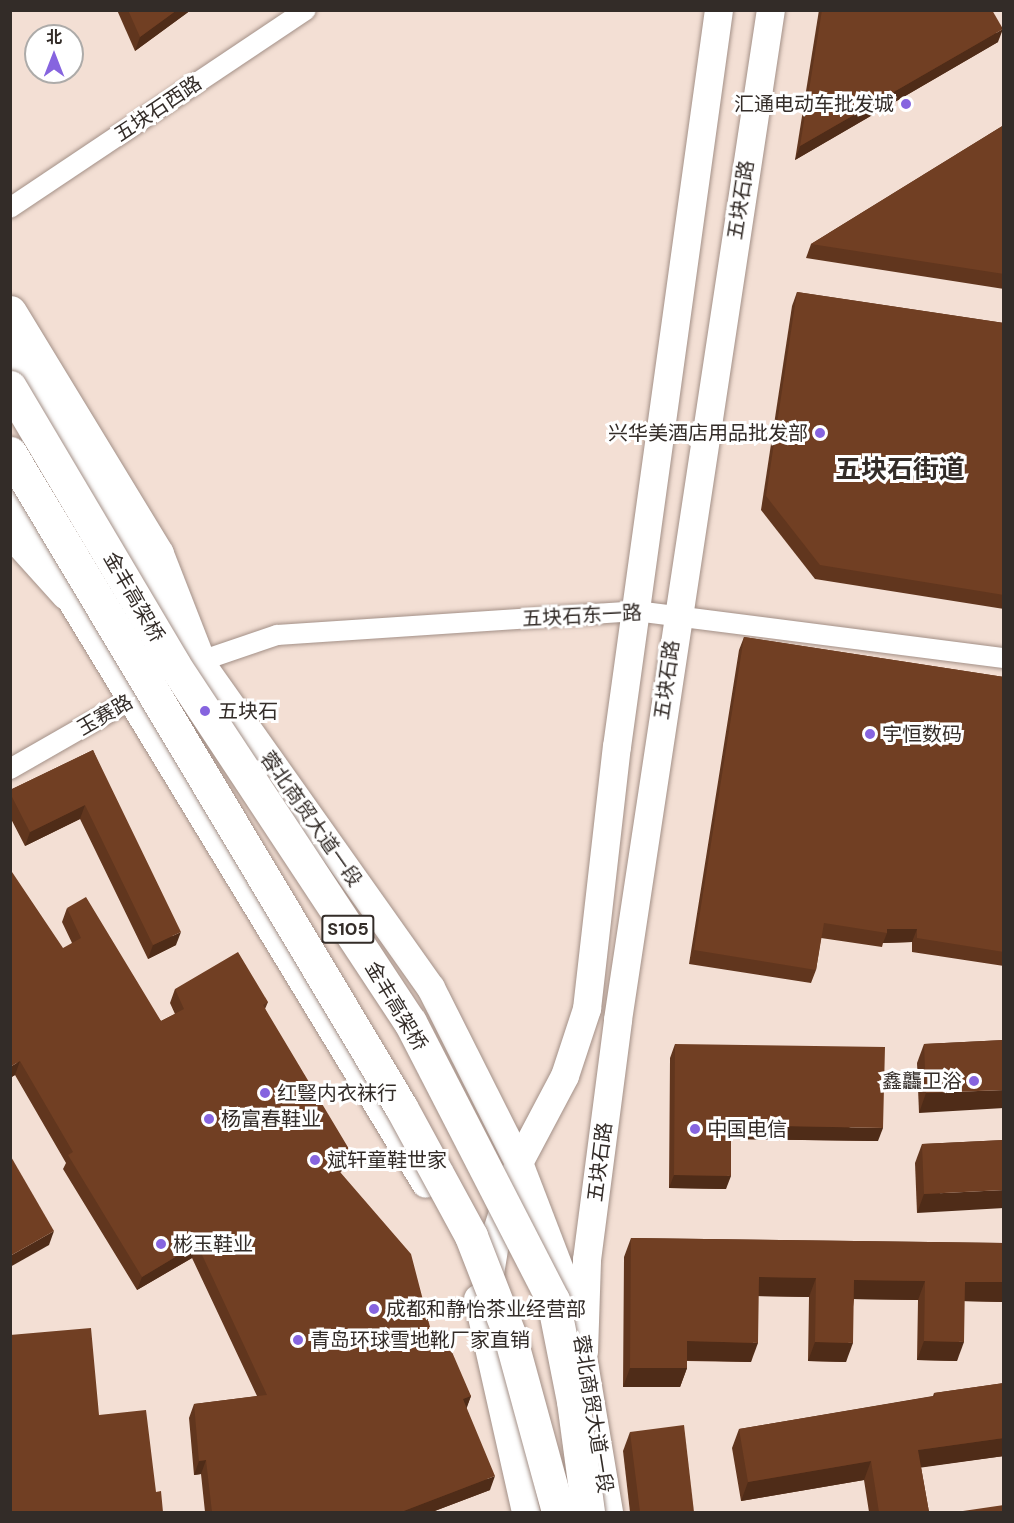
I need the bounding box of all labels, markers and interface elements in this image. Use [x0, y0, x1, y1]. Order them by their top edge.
north arrow [24, 24, 84, 84]
text: 北 [46, 27, 62, 48]
street label: 五块石西路 [110, 71, 206, 147]
place label: 汇通电动车批发城 [734, 92, 894, 116]
marker: 汇通电动车批发城 [899, 97, 913, 111]
street label: 五块石路 [723, 159, 759, 241]
place label: 兴华美酒店用品批发部 [608, 421, 808, 445]
marker: 兴华美酒店用品批发部 [813, 426, 827, 440]
district label: 五块石街道 [835, 454, 965, 486]
street label: 金丰高架桥 [99, 548, 169, 646]
street label: 五块石东一路 [521, 601, 643, 631]
street label: 五块石路 [650, 639, 684, 721]
street label: 玉赛路 [73, 690, 137, 740]
place label: 五块石 [218, 699, 278, 723]
marker: 五块石 [196, 702, 214, 720]
place label: 宇恒数码 [882, 722, 962, 746]
marker: 宇恒数码 [863, 727, 877, 741]
street label: 蓉北商贸大道一段 [255, 747, 367, 891]
road number: S105 [321, 914, 375, 944]
street label: 金丰高架桥 [360, 957, 432, 1055]
place label: 鑫龘卫浴 [882, 1069, 962, 1093]
marker: 鑫龘卫浴 [967, 1074, 981, 1088]
place label: 红豎内衣袜行 [277, 1081, 397, 1105]
marker: 红豎内衣袜行 [258, 1086, 272, 1100]
place label: 杨富春鞋业 [221, 1107, 321, 1131]
marker: 杨富春鞋业 [202, 1112, 216, 1126]
place label: 中国电信 [707, 1117, 787, 1141]
street label: 五块石路 [583, 1121, 617, 1203]
marker: 中国电信 [688, 1122, 702, 1136]
place label: 斌轩童鞋世家 [327, 1148, 447, 1172]
marker: 斌轩童鞋世家 [308, 1153, 322, 1167]
place label: 彬玉鞋业 [173, 1232, 253, 1256]
marker: 彬玉鞋业 [154, 1237, 168, 1251]
place label: 成都和静怡茶业经营部 [386, 1297, 586, 1321]
marker: 成都和静怡茶业经营部 [367, 1302, 381, 1316]
place label: 青岛环球雪地靴厂家直销 [310, 1328, 530, 1352]
marker: 青岛环球雪地靴厂家直销 [291, 1333, 305, 1347]
street label: 蓉北商贸大道一段 [569, 1333, 617, 1495]

